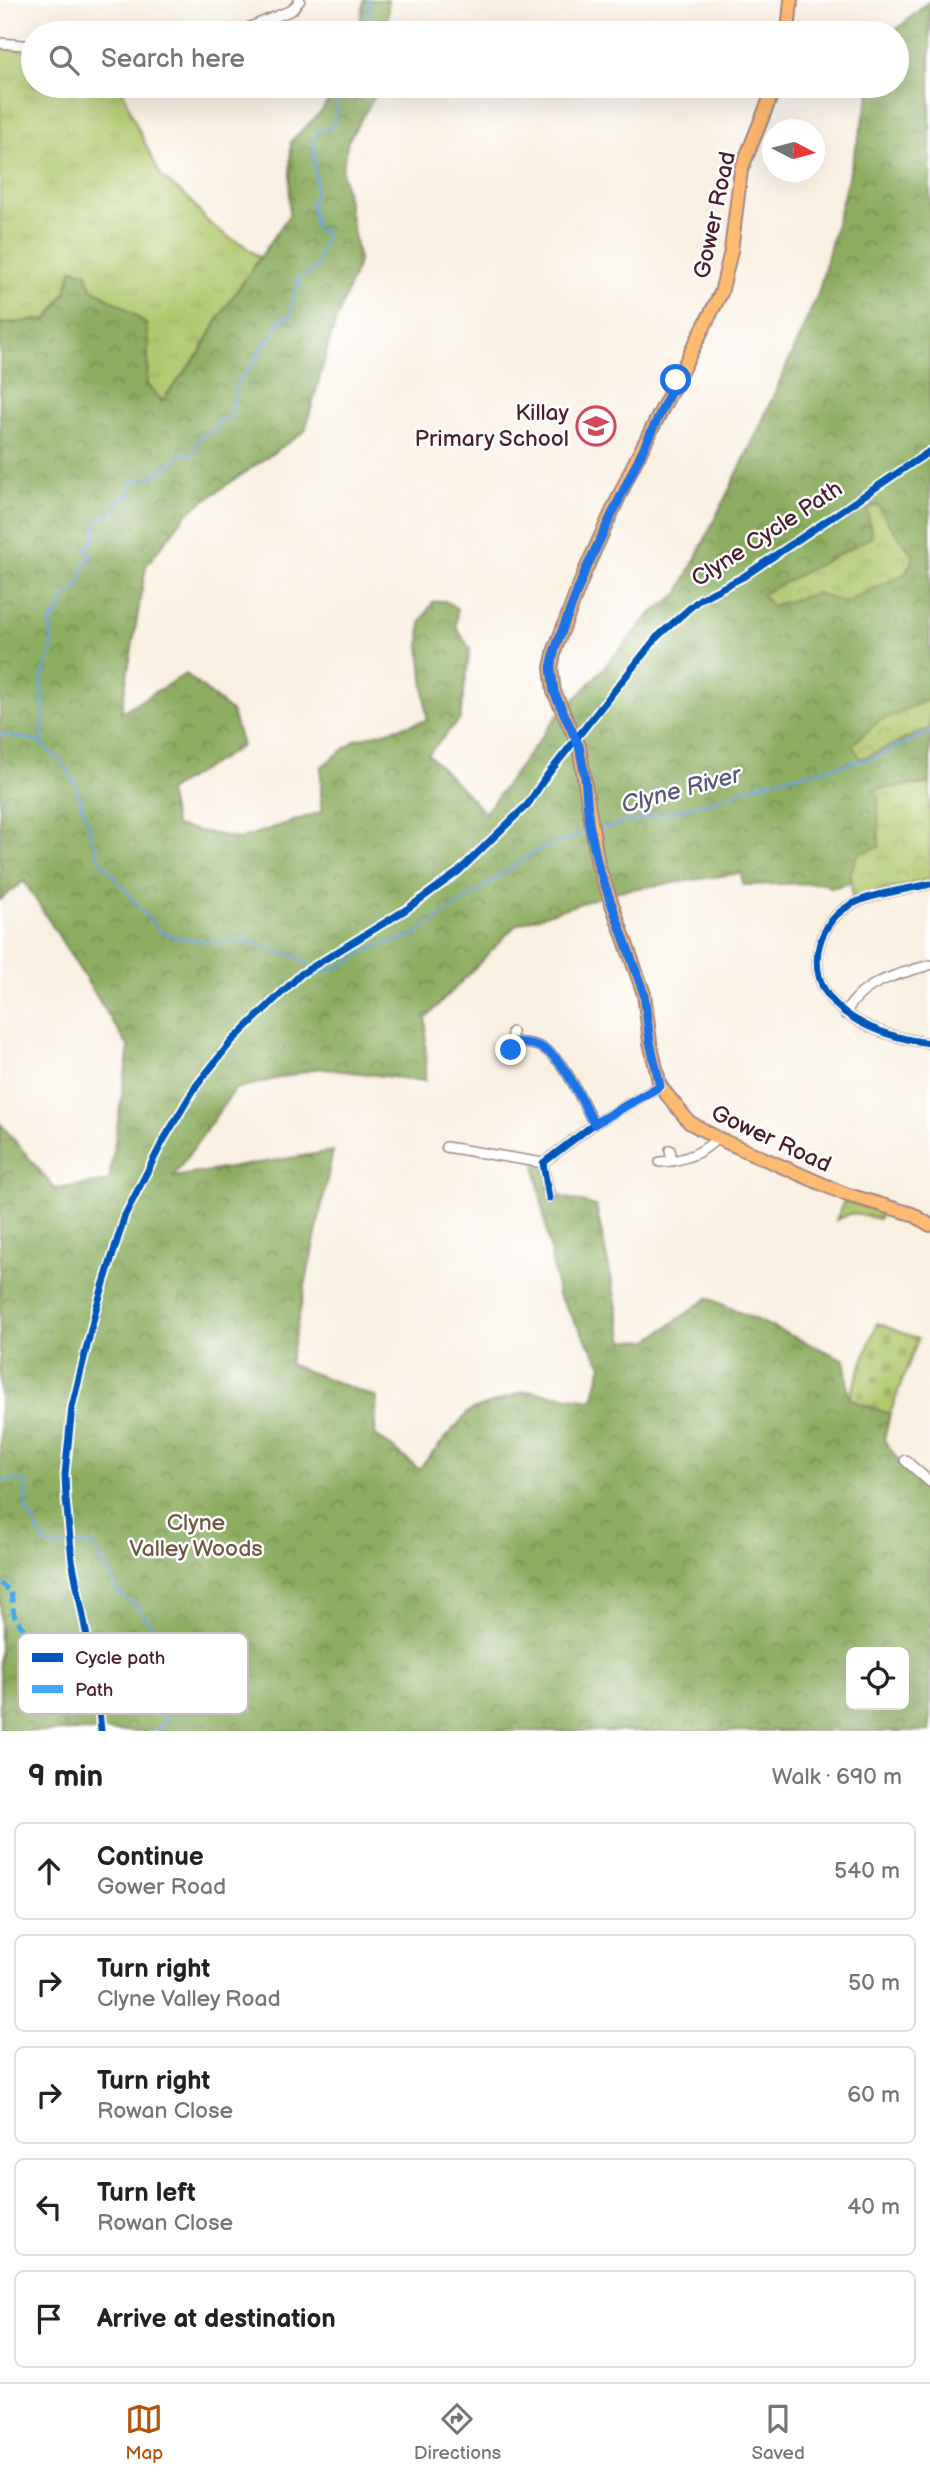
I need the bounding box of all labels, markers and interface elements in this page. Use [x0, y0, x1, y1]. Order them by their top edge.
search box [21, 21, 909, 98]
icon: search [45, 41, 83, 79]
text: Search here [101, 44, 245, 75]
north arrow [762, 119, 825, 182]
street label: Gower Road [688, 149, 742, 281]
route start [660, 364, 691, 395]
place label: Killay Primary School [415, 399, 570, 453]
school or university icon: Killay Primary School [575, 405, 617, 447]
street label: Clyne Cycle Path [686, 475, 848, 593]
water label: Clyne River [618, 760, 746, 820]
route end [495, 1034, 526, 1065]
street label: Gower Road [707, 1099, 835, 1179]
park label: Clyne Valley Woods [129, 1509, 263, 1563]
legend [18, 1633, 248, 1714]
text: Cycle path [75, 1647, 165, 1670]
map controls [846, 1647, 909, 1710]
button: locate [846, 1647, 909, 1710]
text: Path [75, 1679, 113, 1702]
text: 9 min [28, 1759, 103, 1795]
text: Walk · 690 m [772, 1763, 902, 1791]
text: Continue [97, 1842, 204, 1873]
icon: ahead [30, 1852, 68, 1890]
text: 540 m [834, 1857, 900, 1885]
text: Gower Road [97, 1873, 226, 1901]
text: Turn right [97, 1954, 210, 1985]
icon: right [30, 1964, 68, 2002]
text: 50 m [848, 1969, 900, 1997]
text: Clyne Valley Road [97, 1985, 281, 2013]
text: Turn right [97, 2066, 210, 2097]
icon: right [30, 2076, 68, 2114]
text: 60 m [847, 2081, 900, 2109]
text: Rowan Close [97, 2097, 233, 2125]
text: Turn left [97, 2178, 196, 2209]
icon: left [30, 2188, 68, 2226]
text: 40 m [847, 2193, 900, 2221]
text: Rowan Close [97, 2209, 233, 2237]
icon: arrive [30, 2300, 68, 2338]
text: Arrive at destination [97, 2304, 336, 2335]
tab: Map [125, 2400, 163, 2465]
tab: Directions [414, 2400, 501, 2465]
tab: Saved [751, 2400, 805, 2465]

